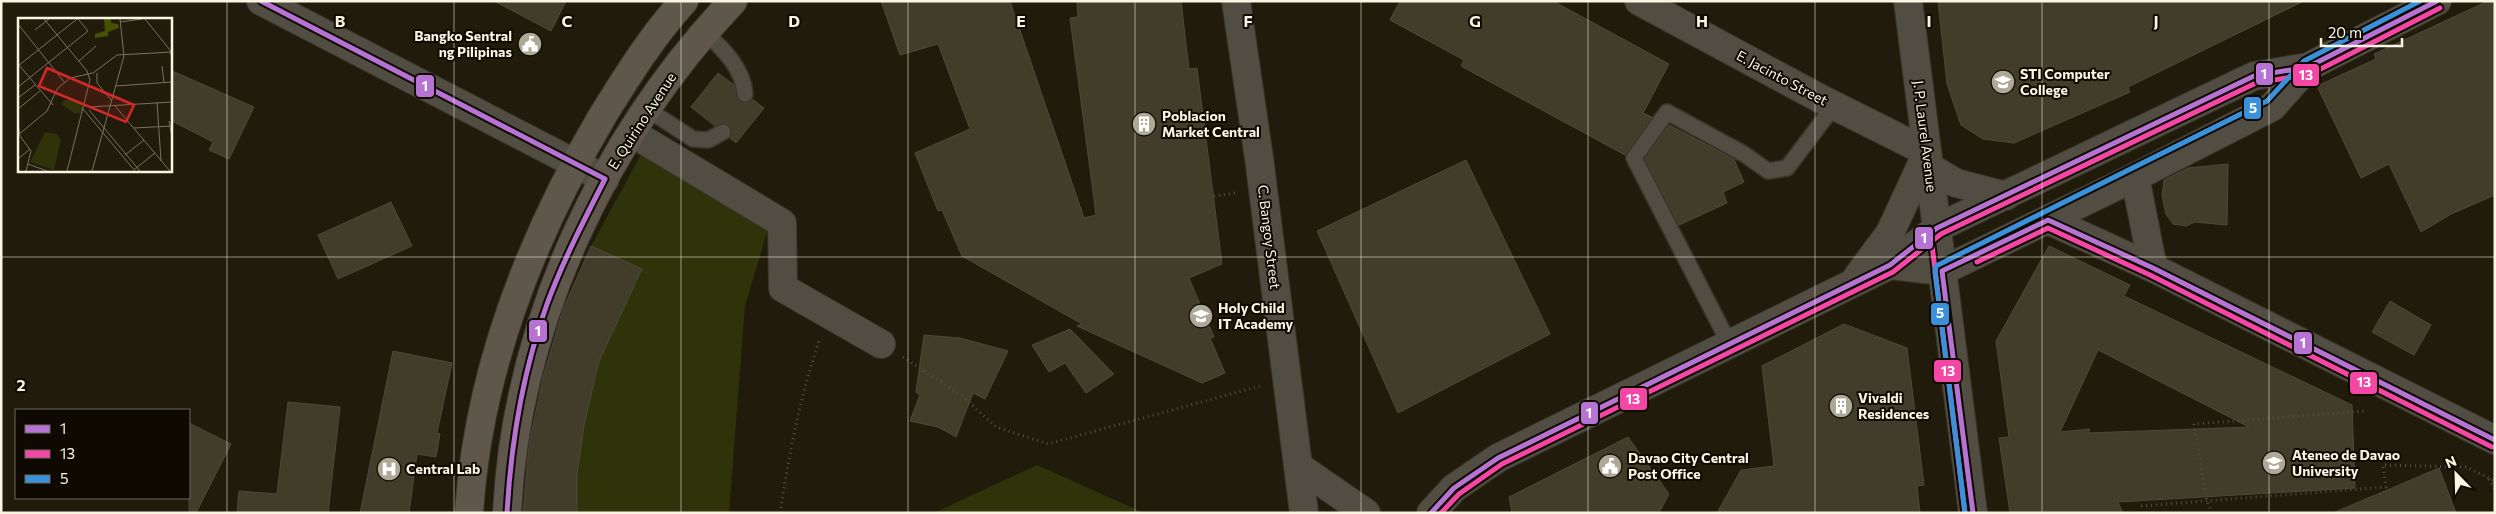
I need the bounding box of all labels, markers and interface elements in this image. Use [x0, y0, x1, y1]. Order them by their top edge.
text: B [335, 11, 346, 30]
text: C [562, 11, 573, 30]
text: D [788, 11, 800, 30]
text: E [1016, 11, 1026, 30]
text: F [1243, 11, 1253, 30]
text: G [1469, 11, 1481, 30]
text: H [1696, 11, 1708, 30]
text: I [1926, 11, 1932, 30]
text: J [2153, 11, 2159, 30]
scale bar [2321, 15, 2402, 47]
inset map [18, 18, 171, 171]
text: 20 m [2328, 23, 2362, 41]
place label: Bangko Sentral ng Pilipinas [414, 27, 512, 60]
public building icon: Bangko Sentral ng Pilipinas [517, 31, 543, 57]
street label: E. Jacinto Street [1734, 46, 1831, 109]
line badge: 1 [2255, 62, 2274, 86]
line badge: 13 [2292, 63, 2320, 87]
place label: STI Computer College [2020, 65, 2110, 98]
text: 1 [2261, 65, 2267, 82]
text: 13 [2299, 66, 2313, 83]
street label: E. Quirino Avenue [604, 69, 679, 172]
school or university icon: STI Computer College [1990, 69, 2016, 95]
line badge: 1 [415, 74, 435, 98]
text: 1 [422, 77, 428, 94]
street label: J. P. Laurel Avenue [1910, 79, 1941, 193]
line badge: 5 [2243, 96, 2262, 120]
text: 5 [2249, 99, 2257, 116]
place label: Poblacion Market Central [1162, 107, 1260, 140]
building icon: Poblacion Market Central [1131, 111, 1157, 137]
street label: C. Bangoy Street [1255, 184, 1284, 290]
line badge: 1 [1914, 226, 1934, 250]
text: 1 [1921, 229, 1927, 246]
place label: Holy Child IT Academy [1218, 299, 1294, 332]
line badge: 5 [1930, 302, 1950, 326]
school or university icon: Holy Child IT Academy [1188, 303, 1214, 329]
text: 5 [1936, 304, 1944, 321]
line badge: 1 [528, 319, 548, 343]
text: 1 [535, 322, 541, 339]
line badge: 1 [2293, 331, 2313, 355]
text: 1 [2300, 334, 2306, 351]
line badge: 13 [1933, 359, 1962, 383]
text: 13 [1941, 362, 1955, 379]
line badge: 13 [2349, 371, 2378, 395]
text: 13 [2357, 373, 2371, 390]
text: 2 [16, 375, 26, 394]
line badge: 13 [1619, 387, 1648, 411]
place label: Vivaldi Residences [1858, 389, 1930, 422]
text: 13 [1626, 390, 1640, 407]
building icon: Vivaldi Residences [1828, 393, 1854, 419]
line badge: 1 [1580, 401, 1599, 425]
text: 1 [1586, 404, 1592, 421]
legend [15, 409, 190, 499]
text: 1 [60, 419, 66, 437]
text: 13 [60, 444, 75, 462]
place label: Ateneo de Davao University [2292, 446, 2400, 479]
place label: Davao City Central Post Office [1628, 449, 1749, 482]
north arrow [2431, 449, 2481, 499]
school or university icon: Ateneo de Davao University [2261, 450, 2287, 476]
text: N [2443, 452, 2459, 471]
public building icon: Davao City Central Post Office [1597, 453, 1623, 479]
hospital icon: Central Lab [376, 456, 402, 482]
place label: Central Lab [406, 460, 480, 477]
text: 5 [60, 469, 69, 487]

